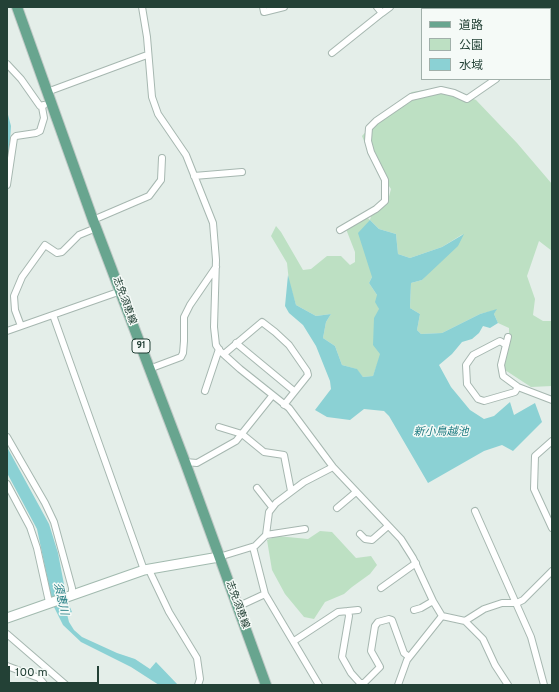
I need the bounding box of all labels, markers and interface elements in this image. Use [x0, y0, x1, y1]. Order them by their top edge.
legend [421, 8, 551, 80]
text: 道路 [459, 18, 483, 34]
text: 公園 [459, 38, 483, 54]
text: 水域 [459, 58, 483, 74]
street label: 志免須恵線 [110, 275, 138, 327]
road number: 91 [132, 339, 150, 353]
water label: 新小鳥越池 [414, 426, 468, 440]
street label: 志免須恵線 [223, 579, 251, 631]
water label: 須恵川 [50, 581, 70, 617]
scale bar [10, 658, 101, 684]
text: 100 m [15, 665, 48, 681]

